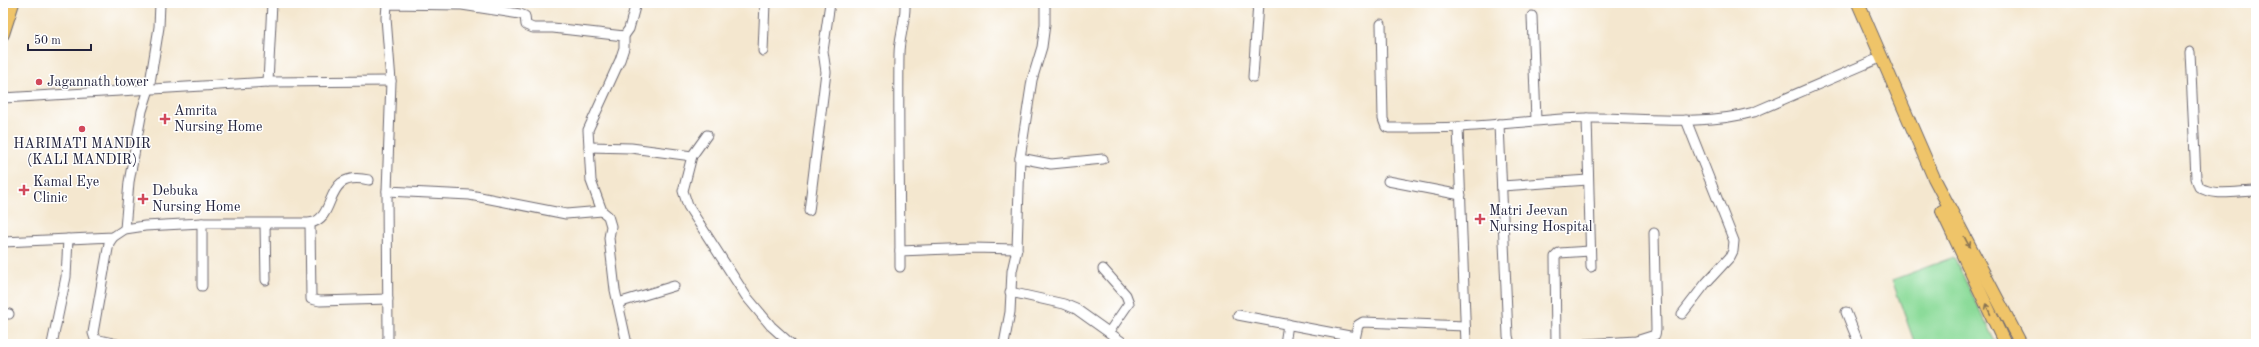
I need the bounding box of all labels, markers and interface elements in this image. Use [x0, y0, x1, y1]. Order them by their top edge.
scale bar [28, 26, 91, 52]
text: 50 m [34, 34, 61, 47]
place label: Jagannath tower [47, 75, 149, 89]
marker: Jagannath tower [34, 77, 44, 87]
place label: Amrita Nursing Home [174, 104, 262, 134]
marker: Amrita Nursing Home [159, 113, 171, 125]
marker: HARIMATI MANDIR (KALI MANDIR) [77, 124, 87, 134]
place label: HARIMATI MANDIR (KALI MANDIR) [13, 137, 151, 167]
place label: Kamal Eye Clinic [33, 175, 99, 205]
marker: Kamal Eye Clinic [18, 184, 30, 196]
place label: Debuka Nursing Home [152, 184, 240, 214]
marker: Debuka Nursing Home [137, 193, 149, 205]
place label: Matri Jeevan Nursing Hospital [1489, 204, 1593, 234]
marker: Matri Jeevan Nursing Hospital [1474, 213, 1486, 225]
one-way arrow [1964, 236, 1972, 248]
one-way arrow [1984, 303, 1991, 315]

